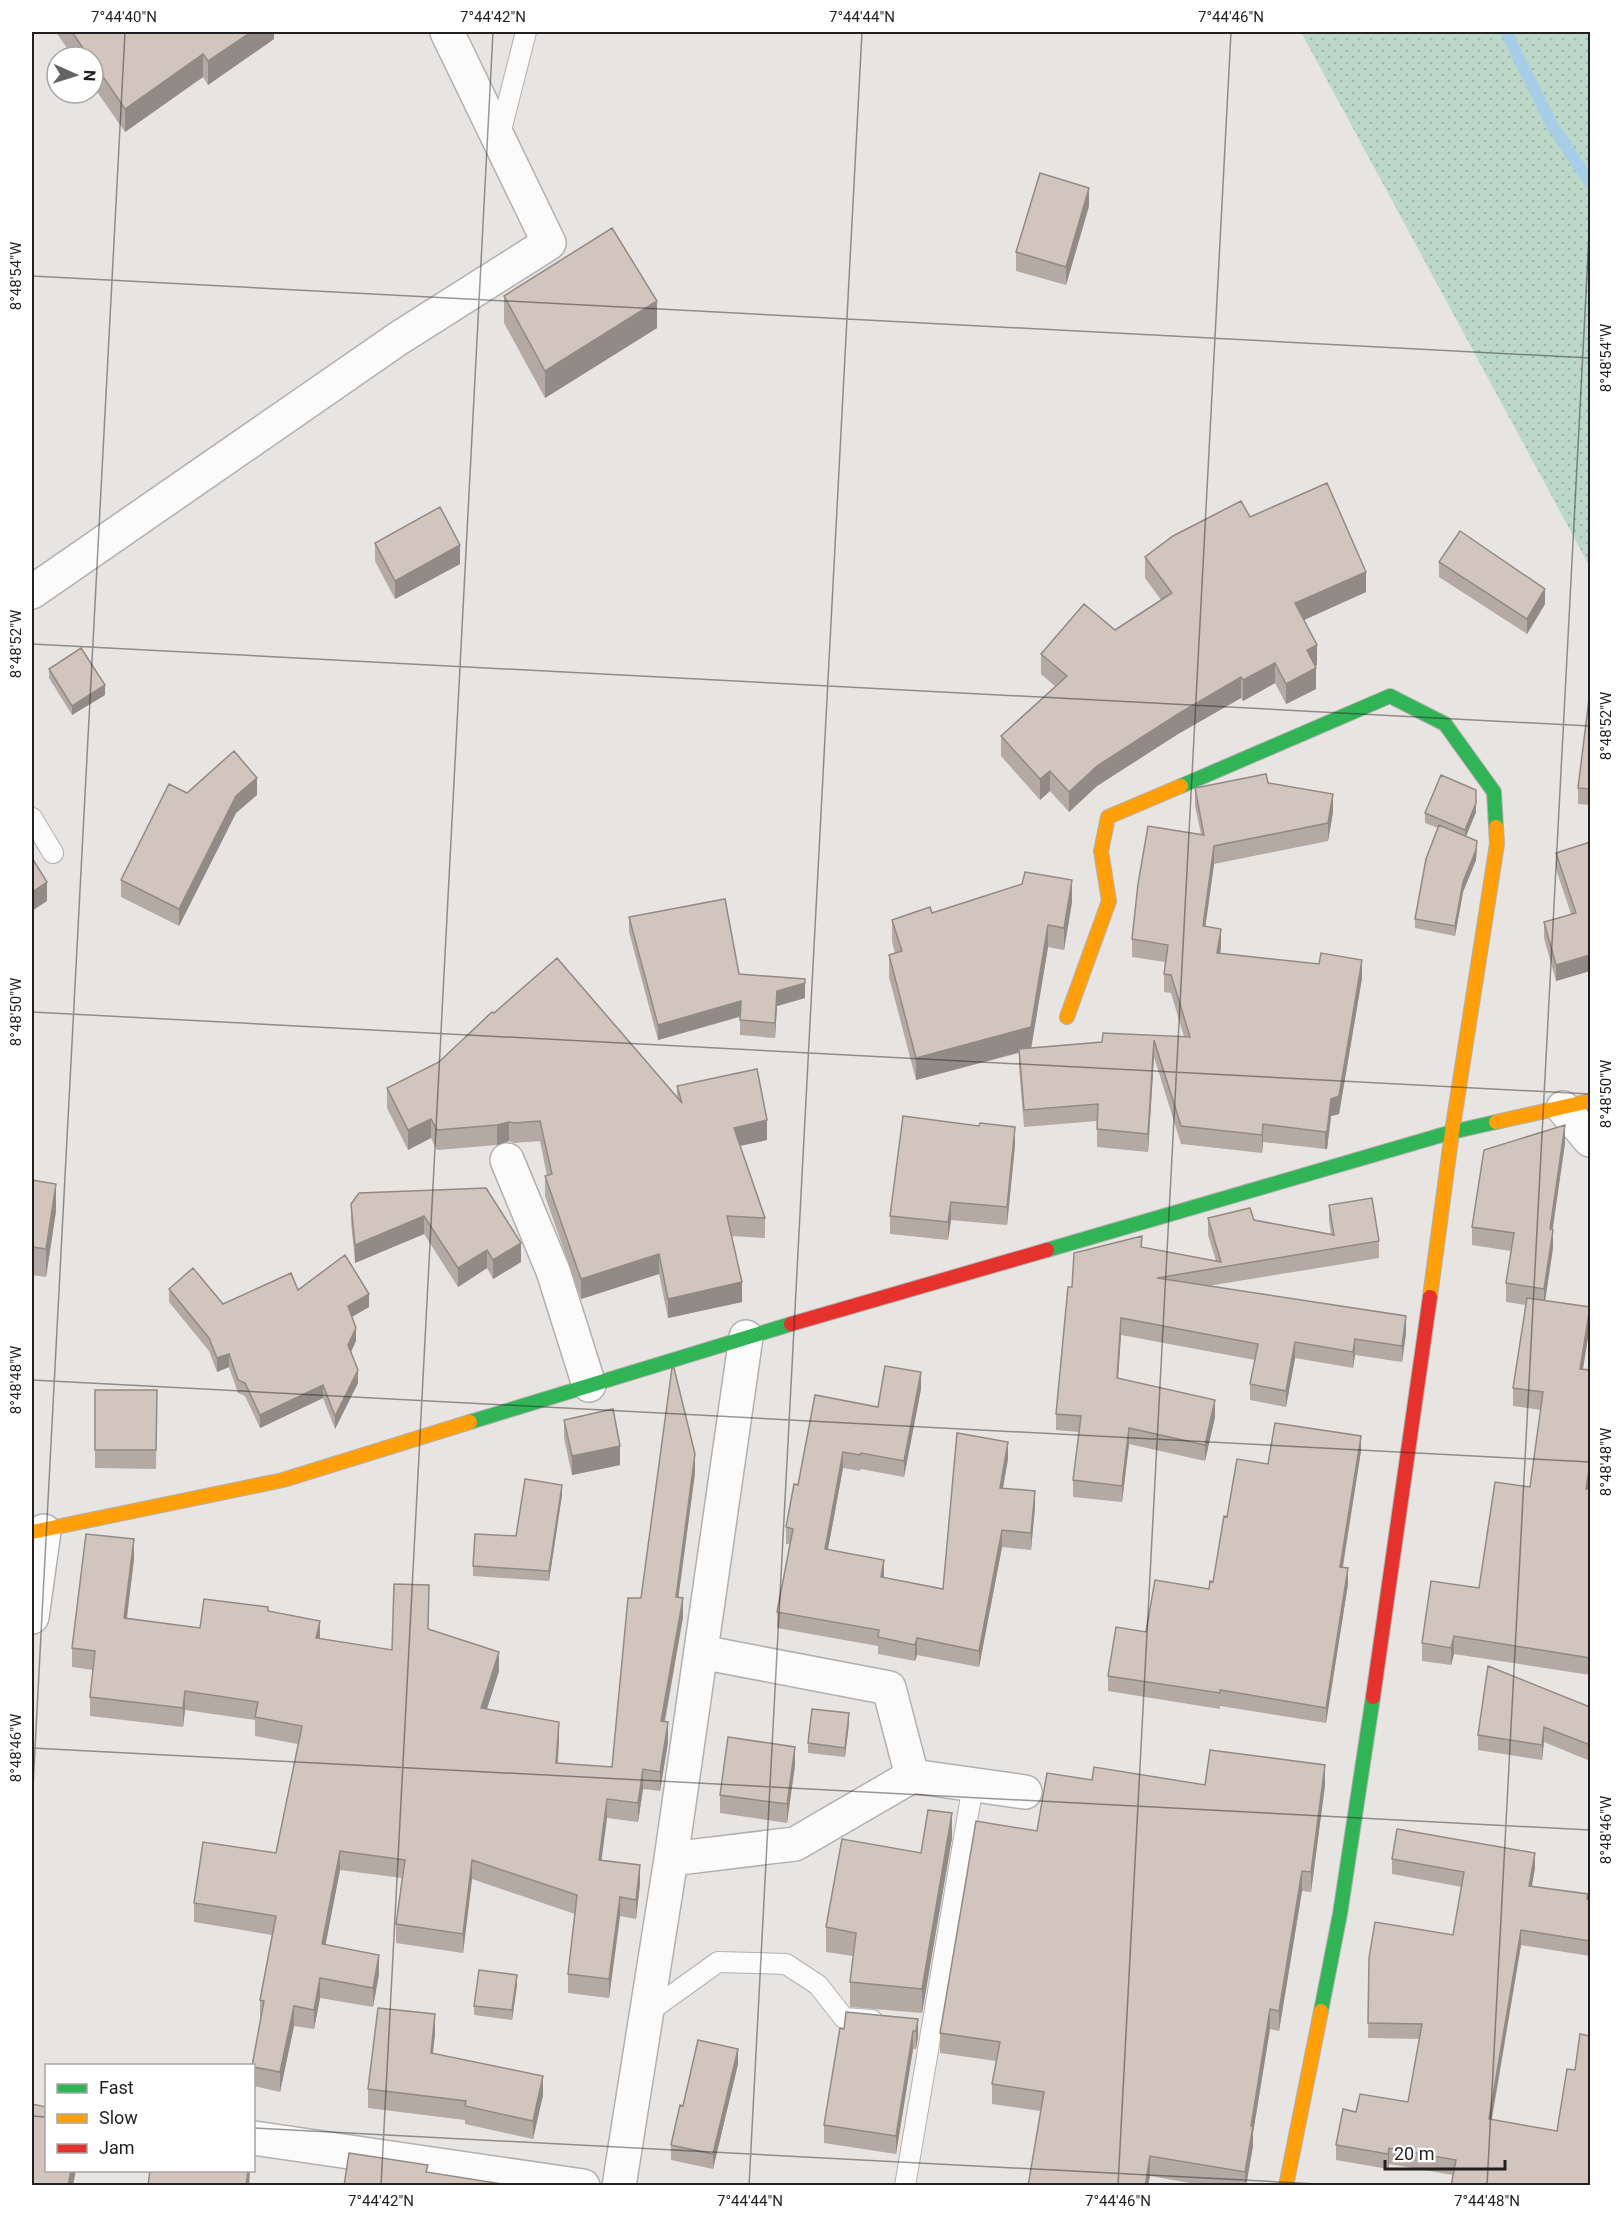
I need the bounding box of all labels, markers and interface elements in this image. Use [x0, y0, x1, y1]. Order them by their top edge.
text: 7°44'40"N [91, 8, 157, 26]
text: 7°44'42"N [460, 8, 526, 26]
text: 7°44'44"N [829, 8, 895, 26]
text: 7°44'46"N [1198, 8, 1264, 26]
north arrow [45, 45, 105, 105]
text: N [80, 70, 99, 82]
text: 8°48'54"W [7, 242, 25, 310]
text: 8°48'54"W [1597, 324, 1615, 392]
text: 8°48'52"W [7, 610, 25, 678]
text: 8°48'52"W [1597, 692, 1615, 760]
text: 8°48'50"W [7, 978, 25, 1046]
text: 8°48'50"W [1597, 1060, 1615, 1128]
text: 8°48'48"W [7, 1346, 25, 1414]
text: 8°48'48"W [1597, 1428, 1615, 1496]
text: 8°48'46"W [7, 1714, 25, 1782]
text: 8°48'46"W [1597, 1796, 1615, 1864]
legend [45, 2064, 255, 2172]
text: Fast [99, 2077, 134, 2098]
text: Slow [99, 2107, 138, 2128]
scale bar [1385, 2133, 1505, 2171]
text: Jam [99, 2137, 135, 2158]
text: 20 m [1394, 2143, 1434, 2164]
text: 7°44'42"N [348, 2192, 414, 2210]
text: 7°44'44"N [717, 2192, 783, 2210]
text: 7°44'46"N [1085, 2192, 1151, 2210]
text: 7°44'48"N [1454, 2192, 1520, 2210]

